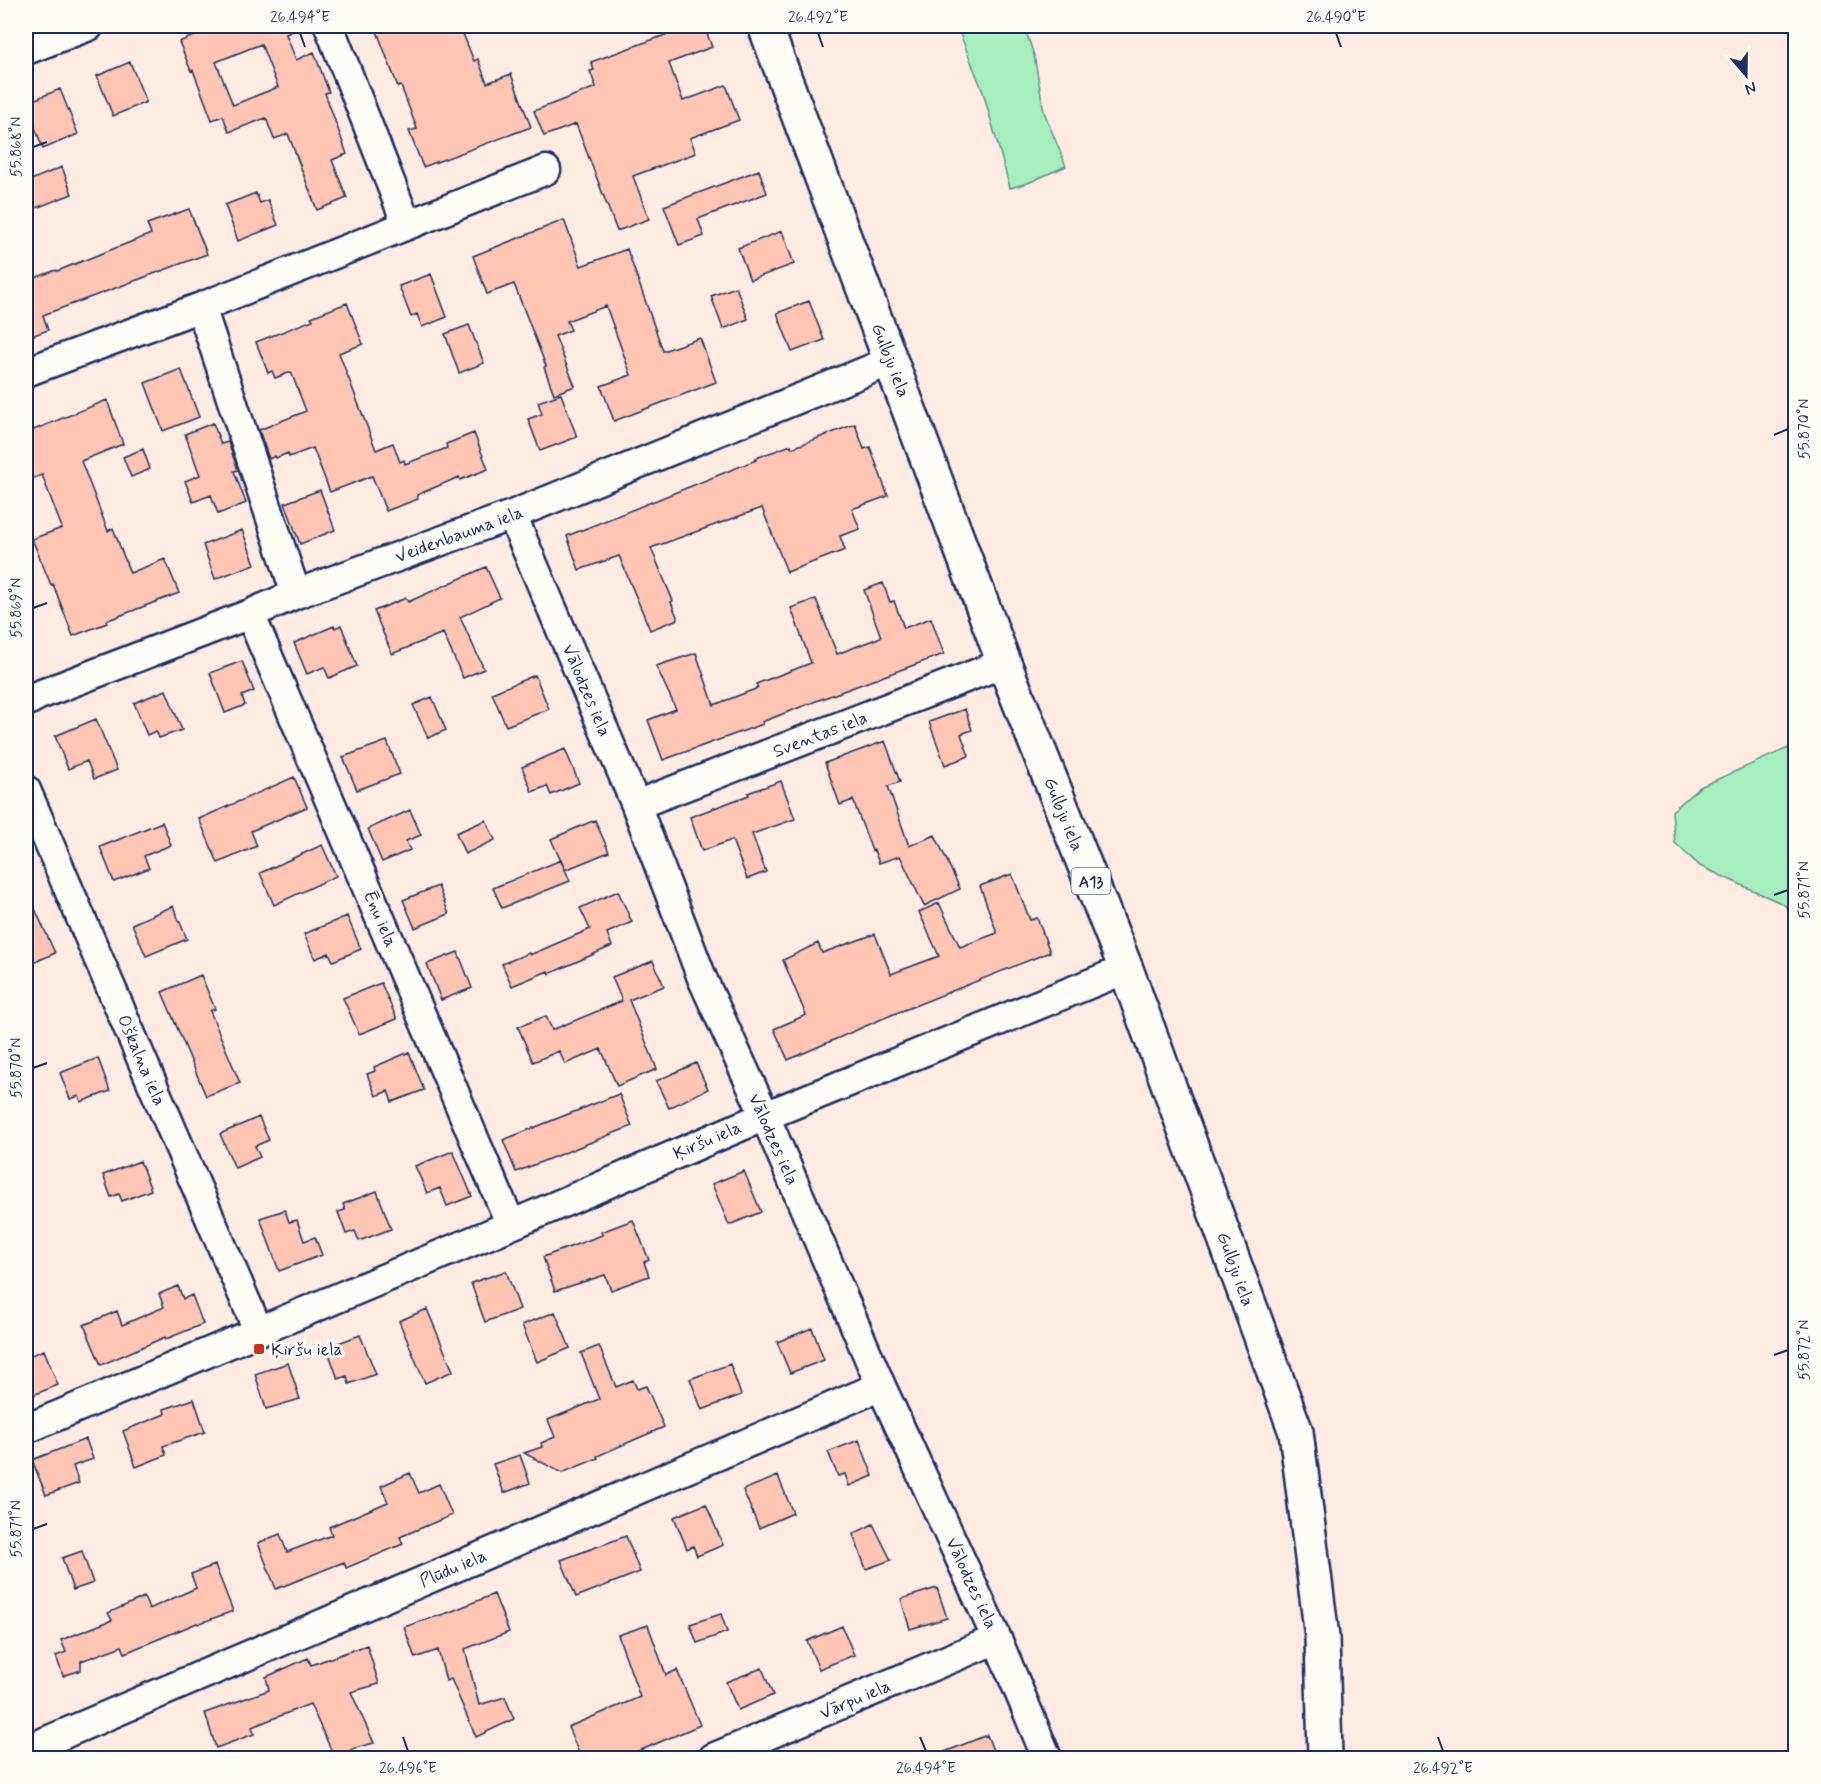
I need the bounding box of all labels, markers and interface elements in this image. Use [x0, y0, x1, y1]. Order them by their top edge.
text: 26.494°E [270, 8, 330, 28]
text: 26.492°E [788, 8, 848, 28]
text: 26.490°E [1306, 8, 1366, 28]
north arrow [1716, 45, 1776, 105]
text: N [1742, 76, 1759, 99]
text: 55.868°N [7, 117, 27, 177]
street label: Gulbju iela [865, 320, 915, 401]
text: 55.870°N [1795, 399, 1815, 459]
street label: Veidenbauma iela [392, 501, 527, 569]
text: 55.869°N [7, 578, 27, 638]
street label: Vālodzes iela [556, 641, 616, 740]
street label: Sventas iela [770, 706, 871, 764]
street label: Gulbju iela [1037, 774, 1089, 855]
text: 55.871°N [1795, 861, 1815, 919]
road number: A13 [1072, 868, 1110, 894]
street label: Ēnu iela [358, 888, 403, 951]
street label: Oškalna iela [111, 1011, 171, 1110]
text: 55.870°N [7, 1038, 27, 1098]
street label: Vālodzes iela [742, 1090, 804, 1189]
street label: Ķiršu iela [670, 1116, 745, 1166]
street label: Gulbju iela [1211, 1229, 1260, 1310]
text: 55.872°N [1795, 1320, 1815, 1380]
place label: Ķiršu iela [271, 1338, 343, 1362]
marker: Ķiršu iela [252, 1342, 266, 1356]
text: 55.871°N [7, 1500, 27, 1558]
street label: Vālodzes iela [939, 1534, 1003, 1633]
street label: Plūdu iela [416, 1544, 491, 1594]
street label: Vārpu iela [816, 1674, 895, 1726]
text: 26.496°E [379, 1759, 437, 1779]
text: 26.494°E [896, 1759, 956, 1779]
text: 26.492°E [1413, 1759, 1473, 1779]

